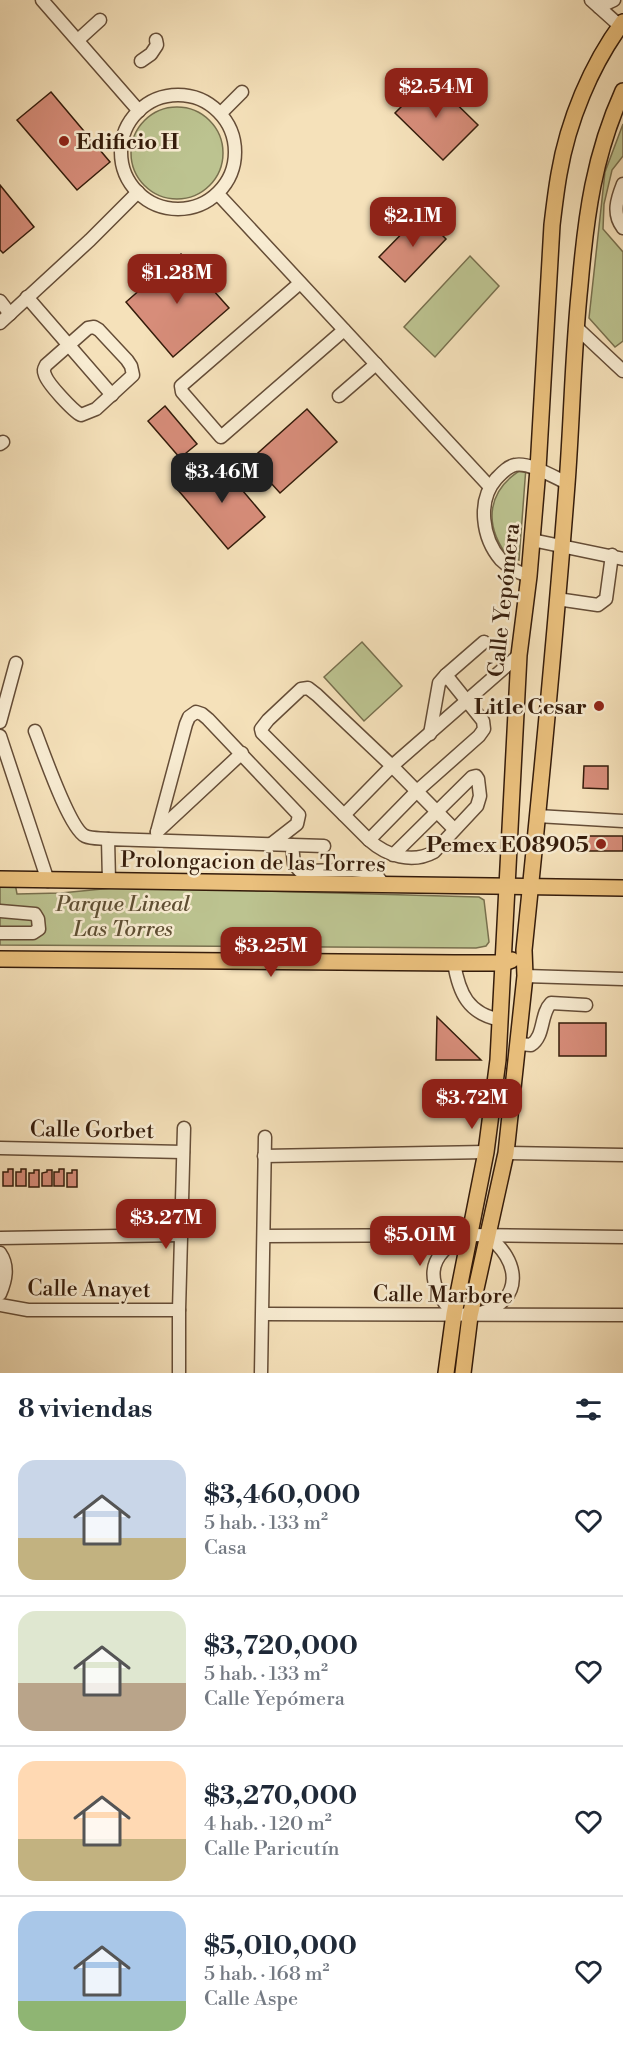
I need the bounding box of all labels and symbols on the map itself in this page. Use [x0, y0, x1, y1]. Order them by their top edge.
pin: $2.54M [387, 68, 485, 119]
place label: Edificio H [76, 129, 179, 156]
marker: Edificio H [57, 134, 71, 148]
pin: $2.1M [371, 197, 455, 248]
pin: $1.28M [128, 254, 226, 305]
pin: $3.46M [173, 453, 271, 504]
street label: Calle Yepómera [483, 521, 526, 679]
place label: Litle Cesar [474, 694, 587, 721]
marker: Litle Cesar [592, 699, 606, 713]
place label: Pemex E08905 [426, 832, 589, 859]
marker: Pemex E08905 [594, 837, 608, 851]
street label: Prolongacion de las Torres [120, 847, 386, 878]
park label: Parque Lineal Las Torres [55, 891, 190, 943]
pin: $3.25M [222, 927, 320, 978]
pin: $3.72M [423, 1079, 521, 1130]
street label: Calle Gorbet [30, 1116, 155, 1145]
pin: $3.27M [117, 1199, 215, 1250]
pin: $5.01M [371, 1216, 469, 1267]
street label: Calle Anayet [27, 1275, 151, 1304]
street label: Calle Marbore [373, 1281, 513, 1310]

